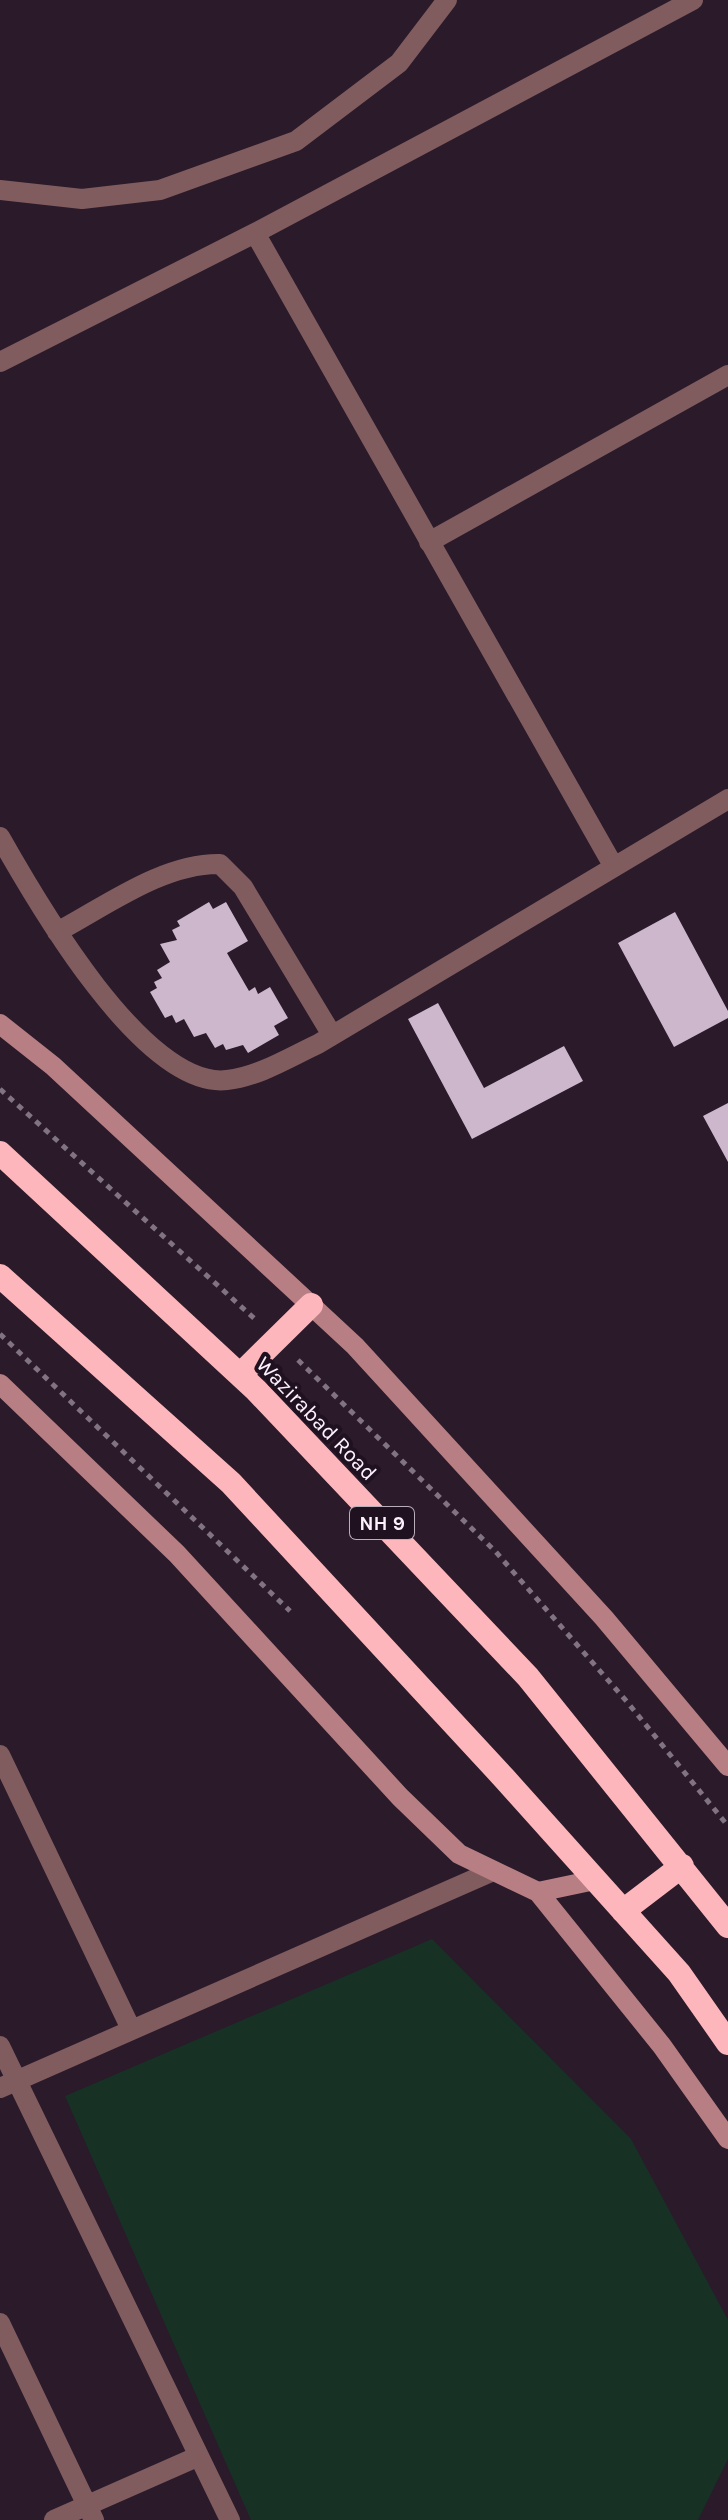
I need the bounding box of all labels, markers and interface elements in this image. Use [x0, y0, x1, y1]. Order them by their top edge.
street label: Wazirabad Road [251, 1351, 382, 1486]
road number: NH 9 [350, 1507, 414, 1539]

